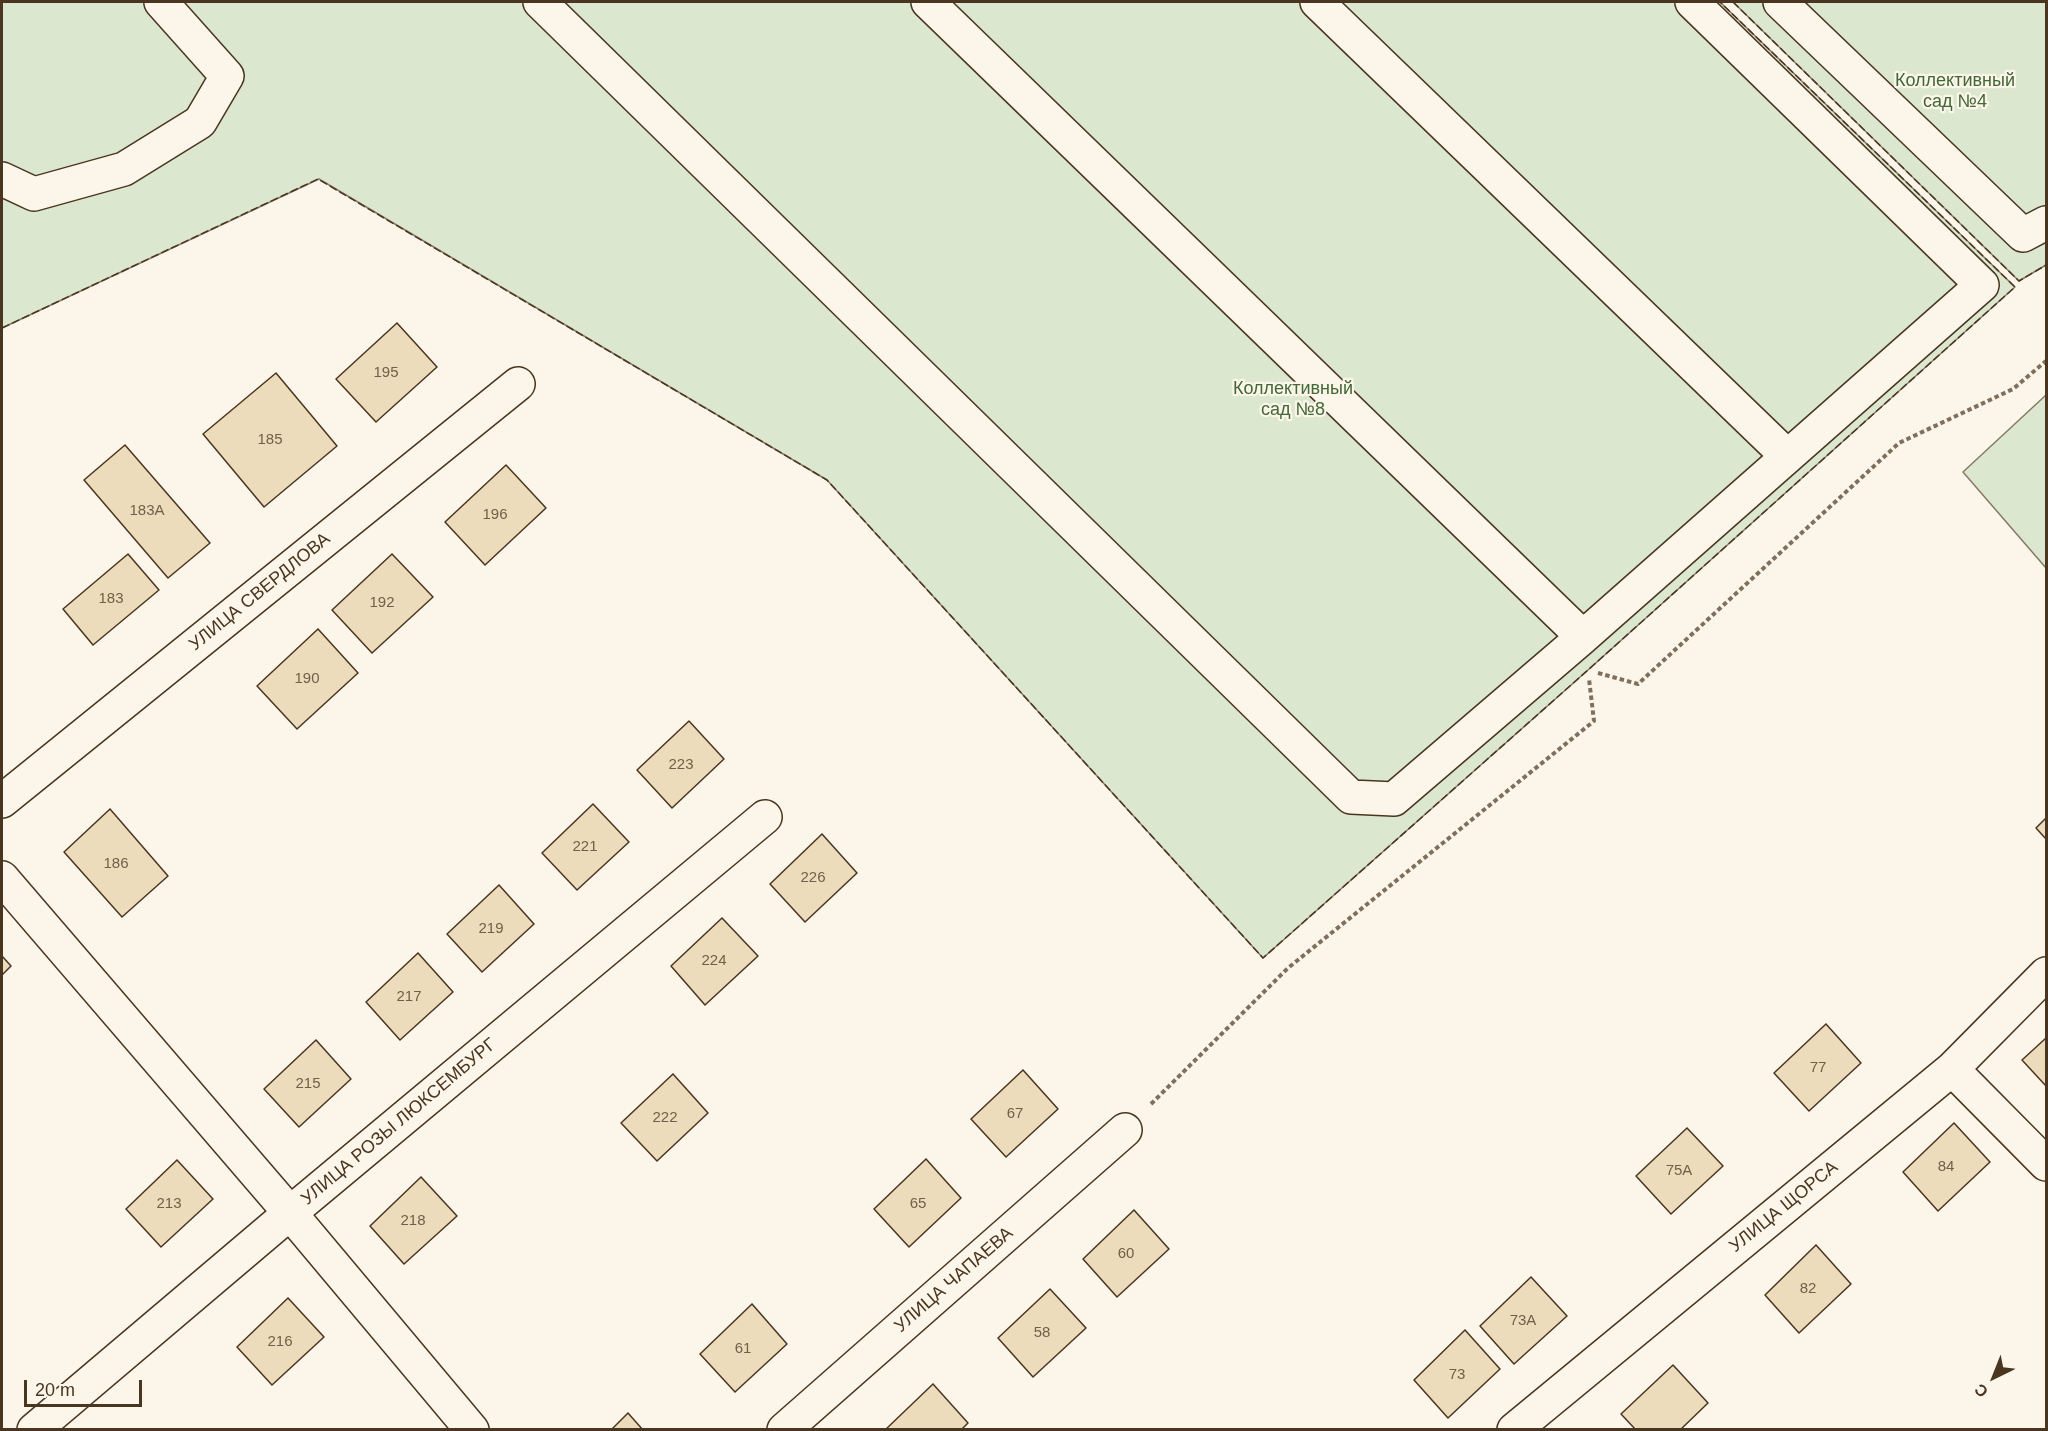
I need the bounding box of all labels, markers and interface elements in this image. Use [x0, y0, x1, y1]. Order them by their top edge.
park label: Коллективный сад №4 [1895, 70, 2015, 112]
house number: 195 [373, 364, 399, 382]
park label: Коллективный сад №8 [1233, 378, 1353, 420]
house number: 185 [257, 431, 283, 449]
house number: 183А [129, 502, 165, 520]
house number: 196 [482, 506, 508, 524]
street label: УЛИЦА СВЕРДЛОВА [185, 528, 335, 656]
house number: 183 [98, 590, 124, 608]
house number: 192 [369, 594, 395, 612]
house number: 190 [294, 670, 320, 688]
house number: 223 [668, 756, 694, 774]
house number: 221 [572, 838, 598, 856]
house number: 186 [103, 855, 129, 873]
house number: 226 [800, 869, 826, 887]
house number: 219 [478, 920, 504, 938]
house number: 224 [701, 952, 727, 970]
house number: 217 [396, 988, 422, 1006]
street label: УЛИЦА РОЗЫ ЛЮКСЕМБУРГ [297, 1034, 501, 1210]
house number: 77 [1810, 1059, 1826, 1077]
house number: 215 [295, 1075, 321, 1093]
house number: 67 [1007, 1105, 1023, 1123]
house number: 222 [652, 1109, 678, 1127]
street label: УЛИЦА ЩОРСА [1725, 1157, 1843, 1257]
house number: 84 [1938, 1158, 1954, 1176]
house number: 75А [1666, 1162, 1692, 1180]
house number: 213 [156, 1195, 182, 1213]
house number: 65 [910, 1195, 926, 1213]
house number: 218 [400, 1212, 426, 1230]
street label: УЛИЦА ЧАПАЕВА [890, 1223, 1018, 1337]
house number: 60 [1118, 1245, 1134, 1263]
house number: 82 [1800, 1280, 1816, 1298]
house number: 73А [1510, 1312, 1536, 1330]
house number: 58 [1034, 1324, 1050, 1342]
house number: 216 [267, 1333, 293, 1351]
house number: 61 [735, 1340, 751, 1358]
north arrow [1964, 1347, 2024, 1407]
house number: 73 [1449, 1366, 1465, 1384]
scale bar [27, 1368, 146, 1406]
text: 20 m [35, 1380, 75, 1400]
text: С [1971, 1380, 1991, 1401]

